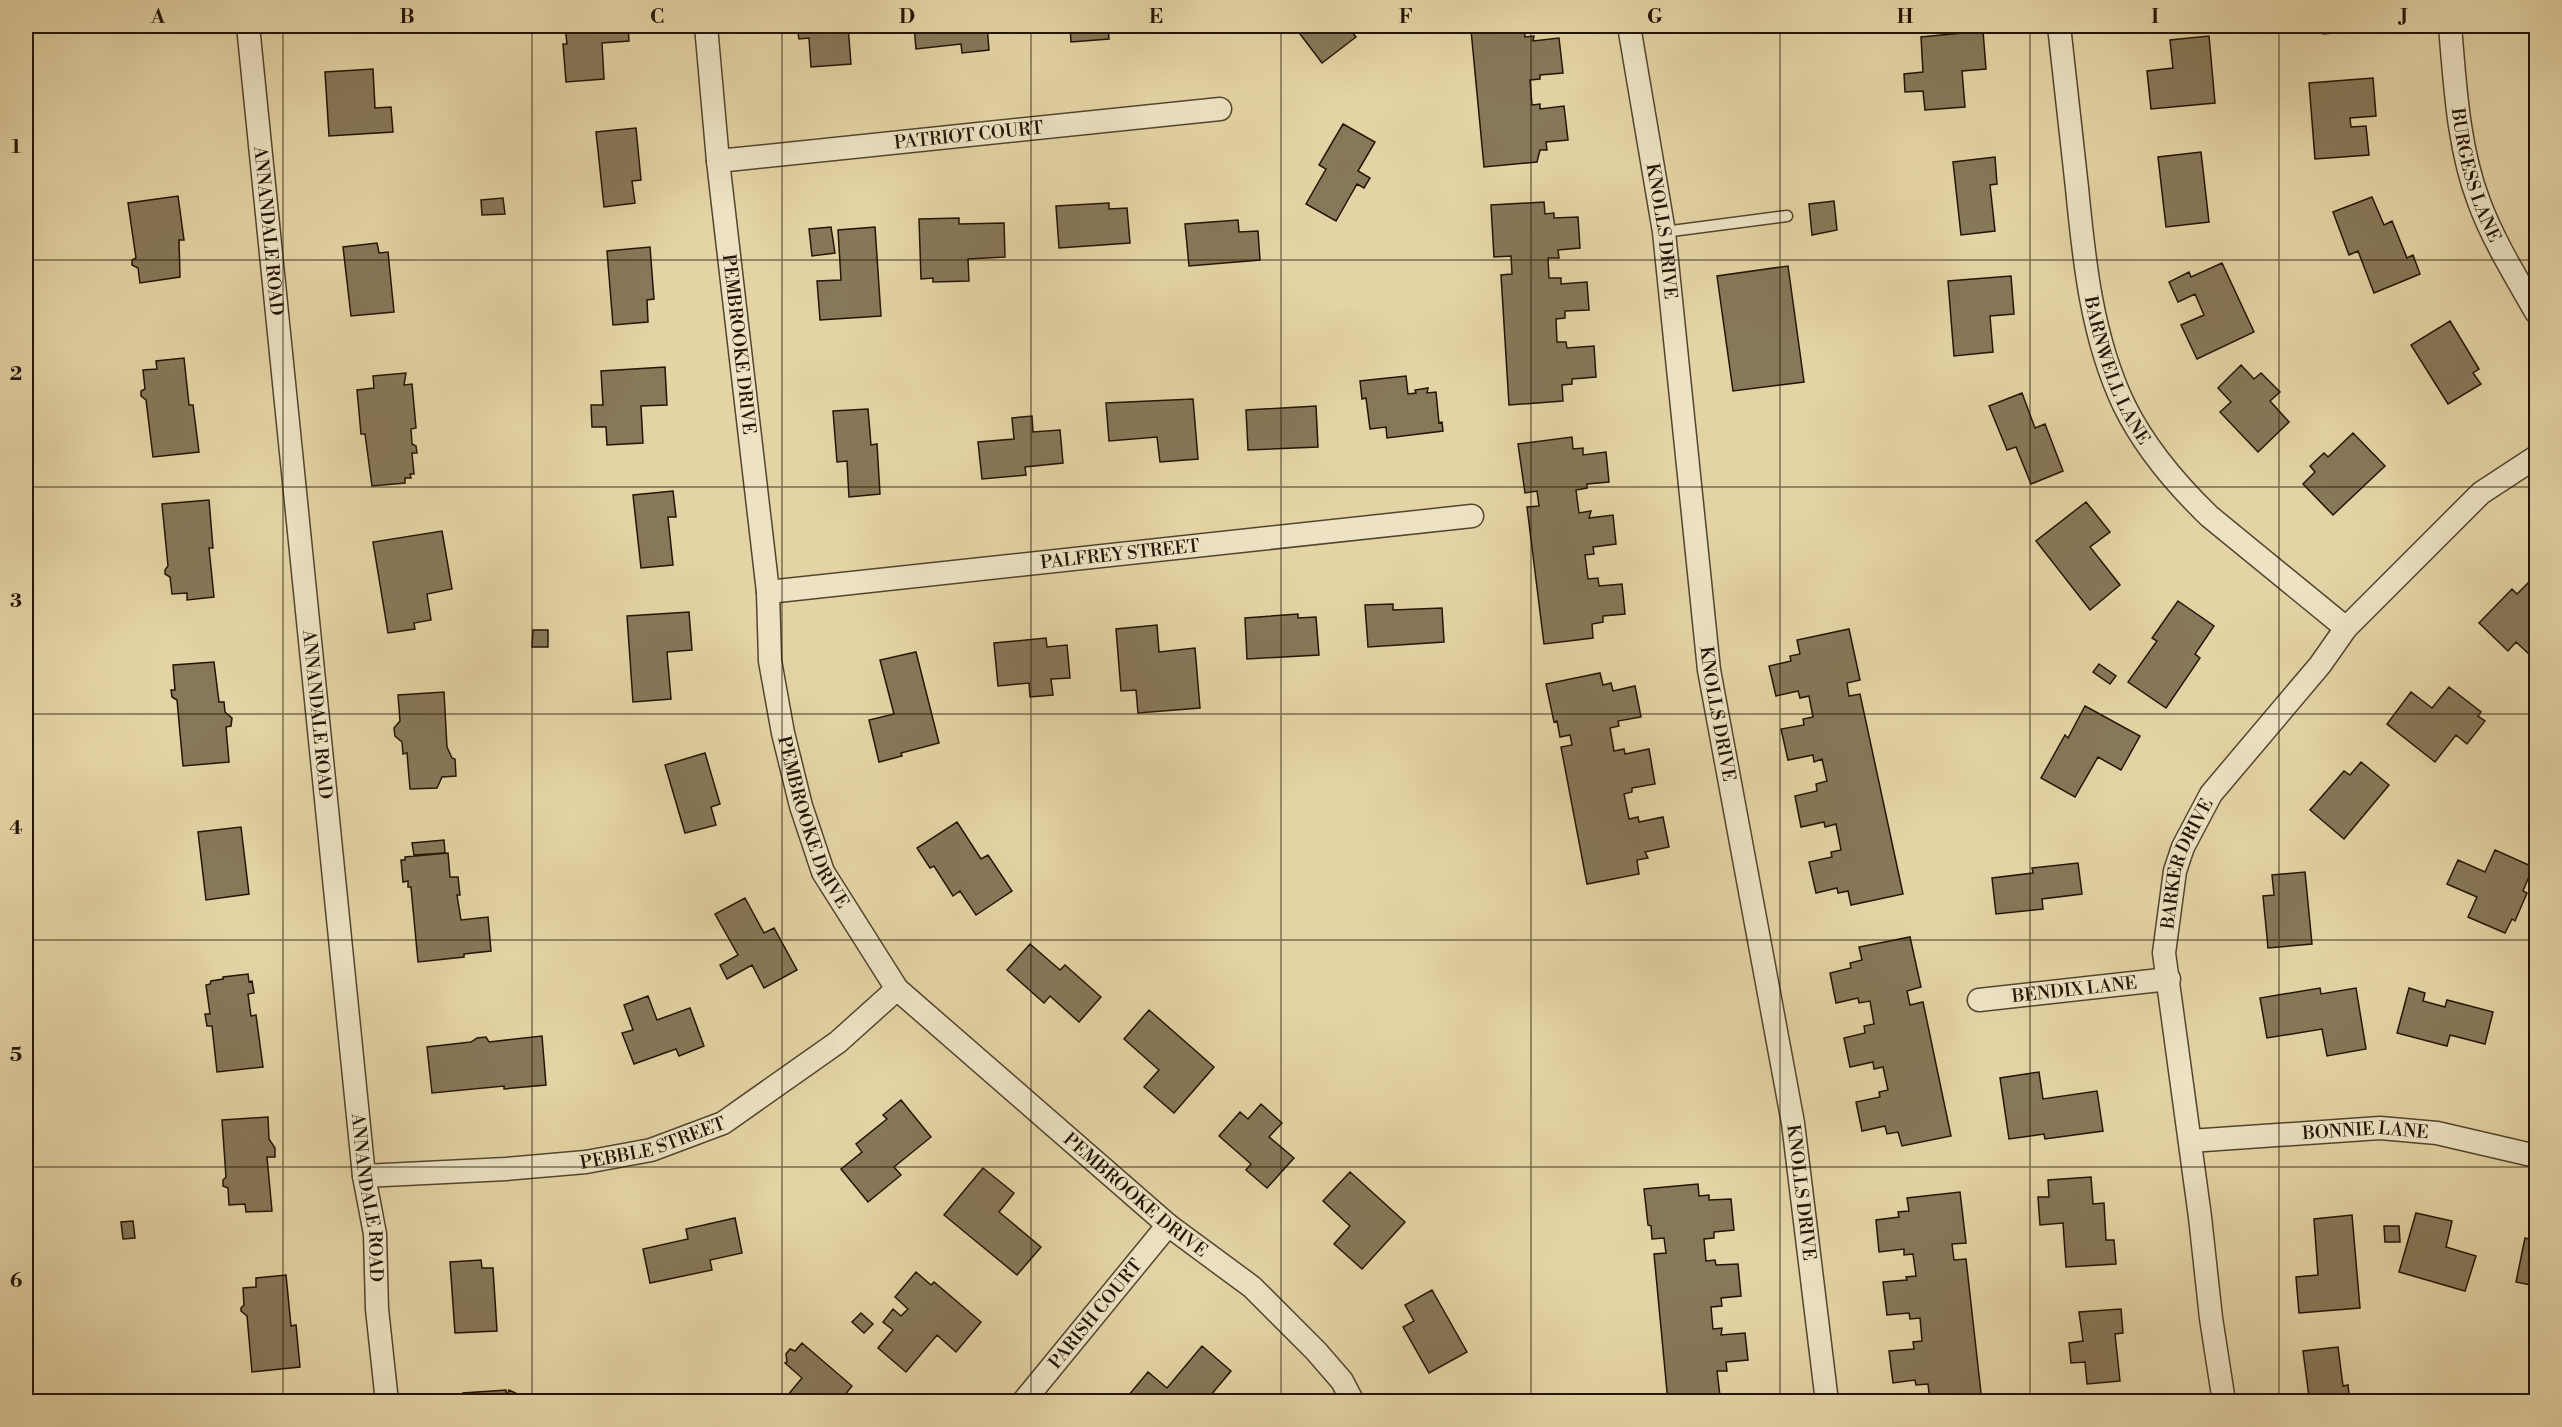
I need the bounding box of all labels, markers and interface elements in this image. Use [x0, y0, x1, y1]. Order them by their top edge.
text: A [150, 5, 166, 30]
text: B [399, 5, 415, 30]
text: C [650, 5, 664, 30]
text: D [899, 5, 915, 30]
text: E [1149, 5, 1163, 30]
text: F [1399, 5, 1413, 30]
text: G [1647, 5, 1663, 30]
text: H [1897, 5, 1914, 30]
text: I [2151, 5, 2159, 30]
text: J [2397, 5, 2408, 30]
street label: BURGESS LANE [2446, 106, 2506, 246]
street label: PATRIOT COURT [893, 116, 1045, 154]
text: 1 [11, 135, 21, 160]
street label: ANNANDALE ROAD [249, 144, 289, 317]
street label: KNOLLS DRIVE [1641, 162, 1682, 300]
street label: PEMBROOKE DRIVE [717, 253, 761, 436]
street label: BARNWELL LANE [2079, 293, 2156, 449]
text: 2 [10, 362, 22, 387]
street label: PALFREY STREET [1039, 534, 1201, 574]
text: 3 [10, 589, 22, 614]
street label: ANNANDALE ROAD [297, 628, 337, 800]
street label: KNOLLS DRIVE [1695, 645, 1741, 783]
street label: PEMBROOKE DRIVE [773, 734, 854, 912]
street label: BARKER DRIVE [2156, 794, 2218, 931]
text: 4 [9, 816, 23, 841]
street label: BENDIX LANE [2010, 971, 2138, 1008]
text: 5 [10, 1043, 22, 1068]
street label: ANNANDALE ROAD [346, 1111, 388, 1283]
street label: PEBBLE STREET [578, 1111, 729, 1174]
street label: BONNIE LANE [2301, 1116, 2430, 1145]
street label: KNOLLS DRIVE [1782, 1123, 1821, 1262]
street label: PEMBROOKE DRIVE [1059, 1128, 1212, 1262]
street label: PARISH COURT [1043, 1254, 1147, 1374]
text: 6 [10, 1269, 23, 1294]

